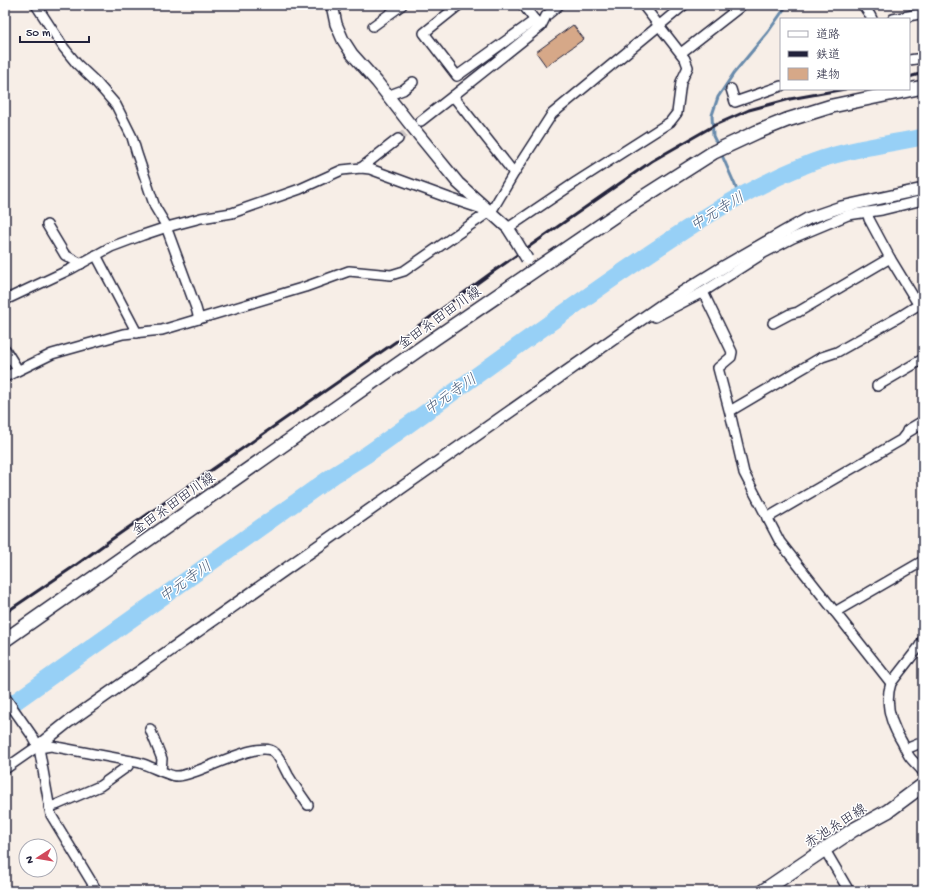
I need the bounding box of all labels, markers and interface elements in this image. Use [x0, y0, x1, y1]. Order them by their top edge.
scale bar [20, 18, 89, 44]
legend [780, 18, 910, 90]
text: 50 m [26, 27, 51, 41]
text: 道路 [816, 28, 840, 43]
text: 鉄道 [816, 48, 840, 63]
text: 建物 [816, 68, 840, 83]
water label: 中元寺川 [687, 189, 748, 236]
street label: 金田糸田田川線 [395, 284, 485, 354]
water label: 中元寺川 [421, 370, 481, 420]
street label: 金田糸田田川線 [129, 470, 219, 540]
water label: 中元寺川 [156, 557, 216, 607]
street label: 赤池糸田線 [802, 801, 871, 853]
north arrow [18, 838, 58, 878]
text: N [24, 855, 37, 864]

